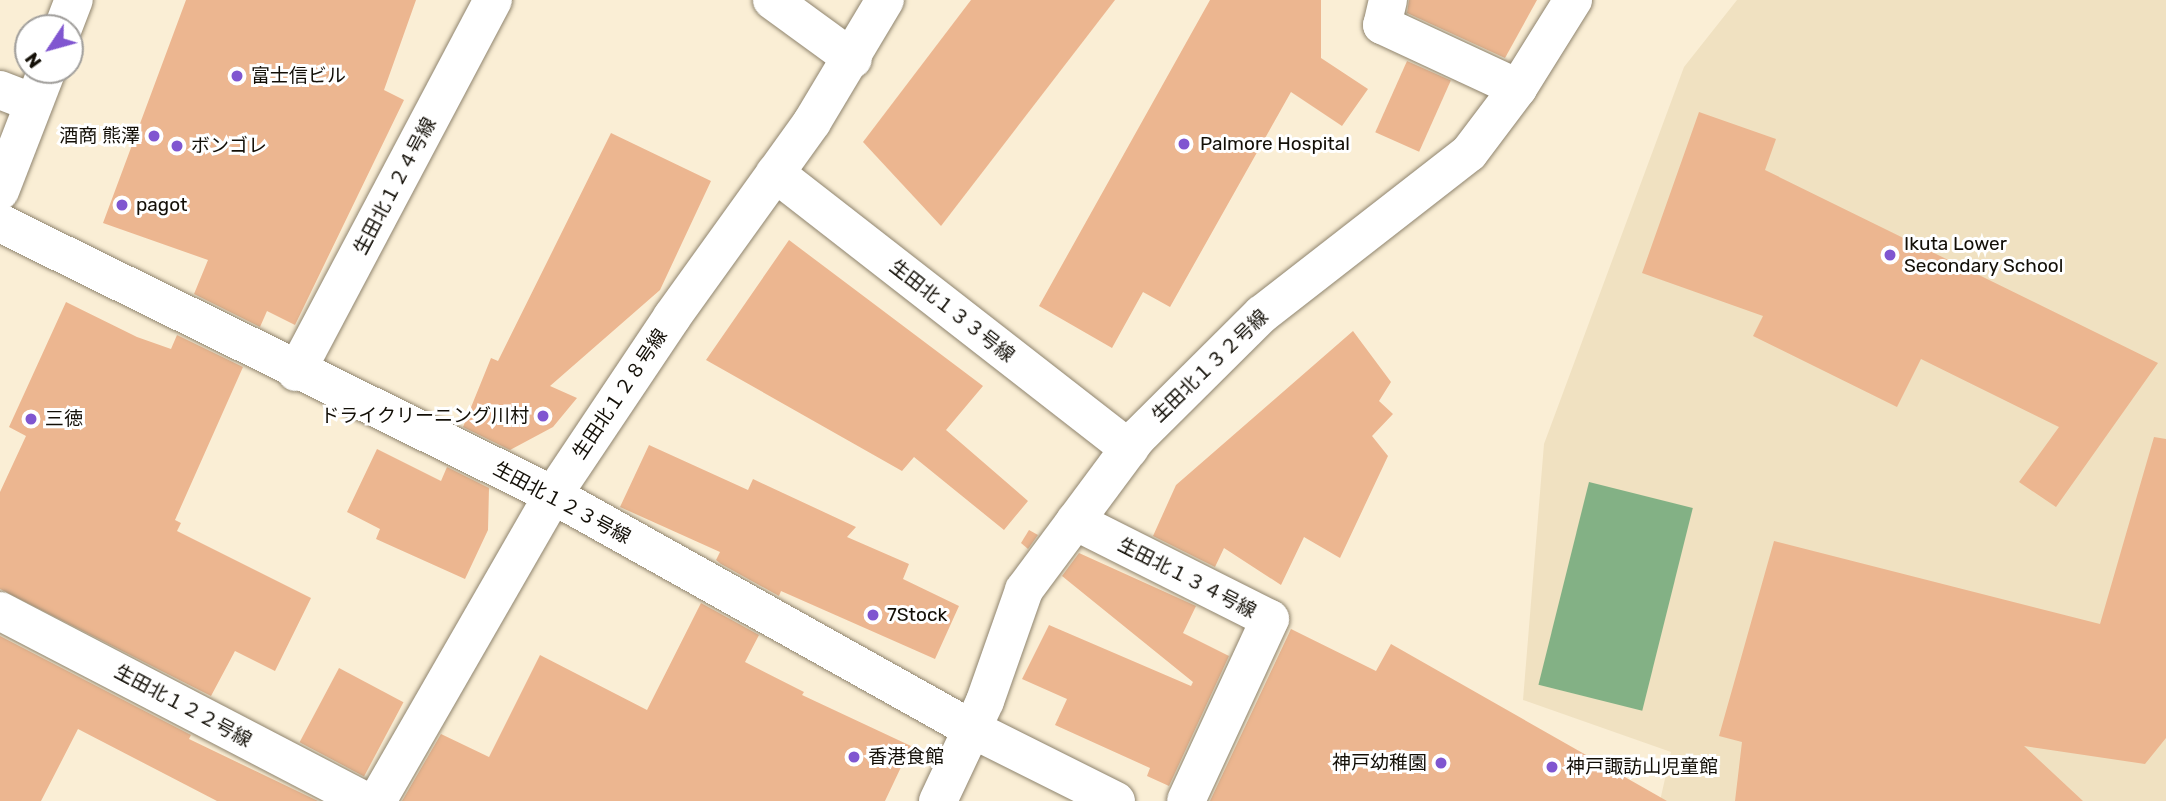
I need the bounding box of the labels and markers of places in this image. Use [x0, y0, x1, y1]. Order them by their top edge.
place label: 富士信ビル [251, 65, 346, 87]
marker: 富士信ビル [229, 68, 245, 84]
place label: 酒商 熊澤 [59, 125, 140, 147]
marker: 酒商 熊澤 [146, 128, 162, 144]
place label: Palmore Hospital [1200, 133, 1350, 155]
marker: Palmore Hospital [1174, 134, 1194, 154]
place label: ボンゴレ [191, 135, 267, 157]
marker: ボンゴレ [169, 138, 185, 154]
place label: pagot [136, 194, 187, 216]
marker: pagot [114, 197, 130, 213]
place label: Ikuta Lower Secondary School [1904, 233, 2064, 277]
marker: Ikuta Lower Secondary School [1882, 247, 1898, 263]
place label: ドライクリーニング川村 [320, 405, 529, 427]
place label: 三徳 [45, 408, 83, 430]
marker: ドライクリーニング川村 [535, 408, 551, 424]
marker: 三徳 [23, 411, 39, 427]
place label: 7Stock [887, 604, 947, 626]
marker: 7Stock [865, 607, 881, 623]
place label: 香港食館 [868, 746, 944, 768]
marker: 香港食館 [846, 749, 862, 765]
place label: 神戸幼稚園 [1332, 752, 1427, 774]
marker: 神戸幼稚園 [1433, 755, 1449, 771]
place label: 神戸諏訪山児童館 [1566, 756, 1718, 778]
marker: 神戸諏訪山児童館 [1544, 759, 1560, 775]

